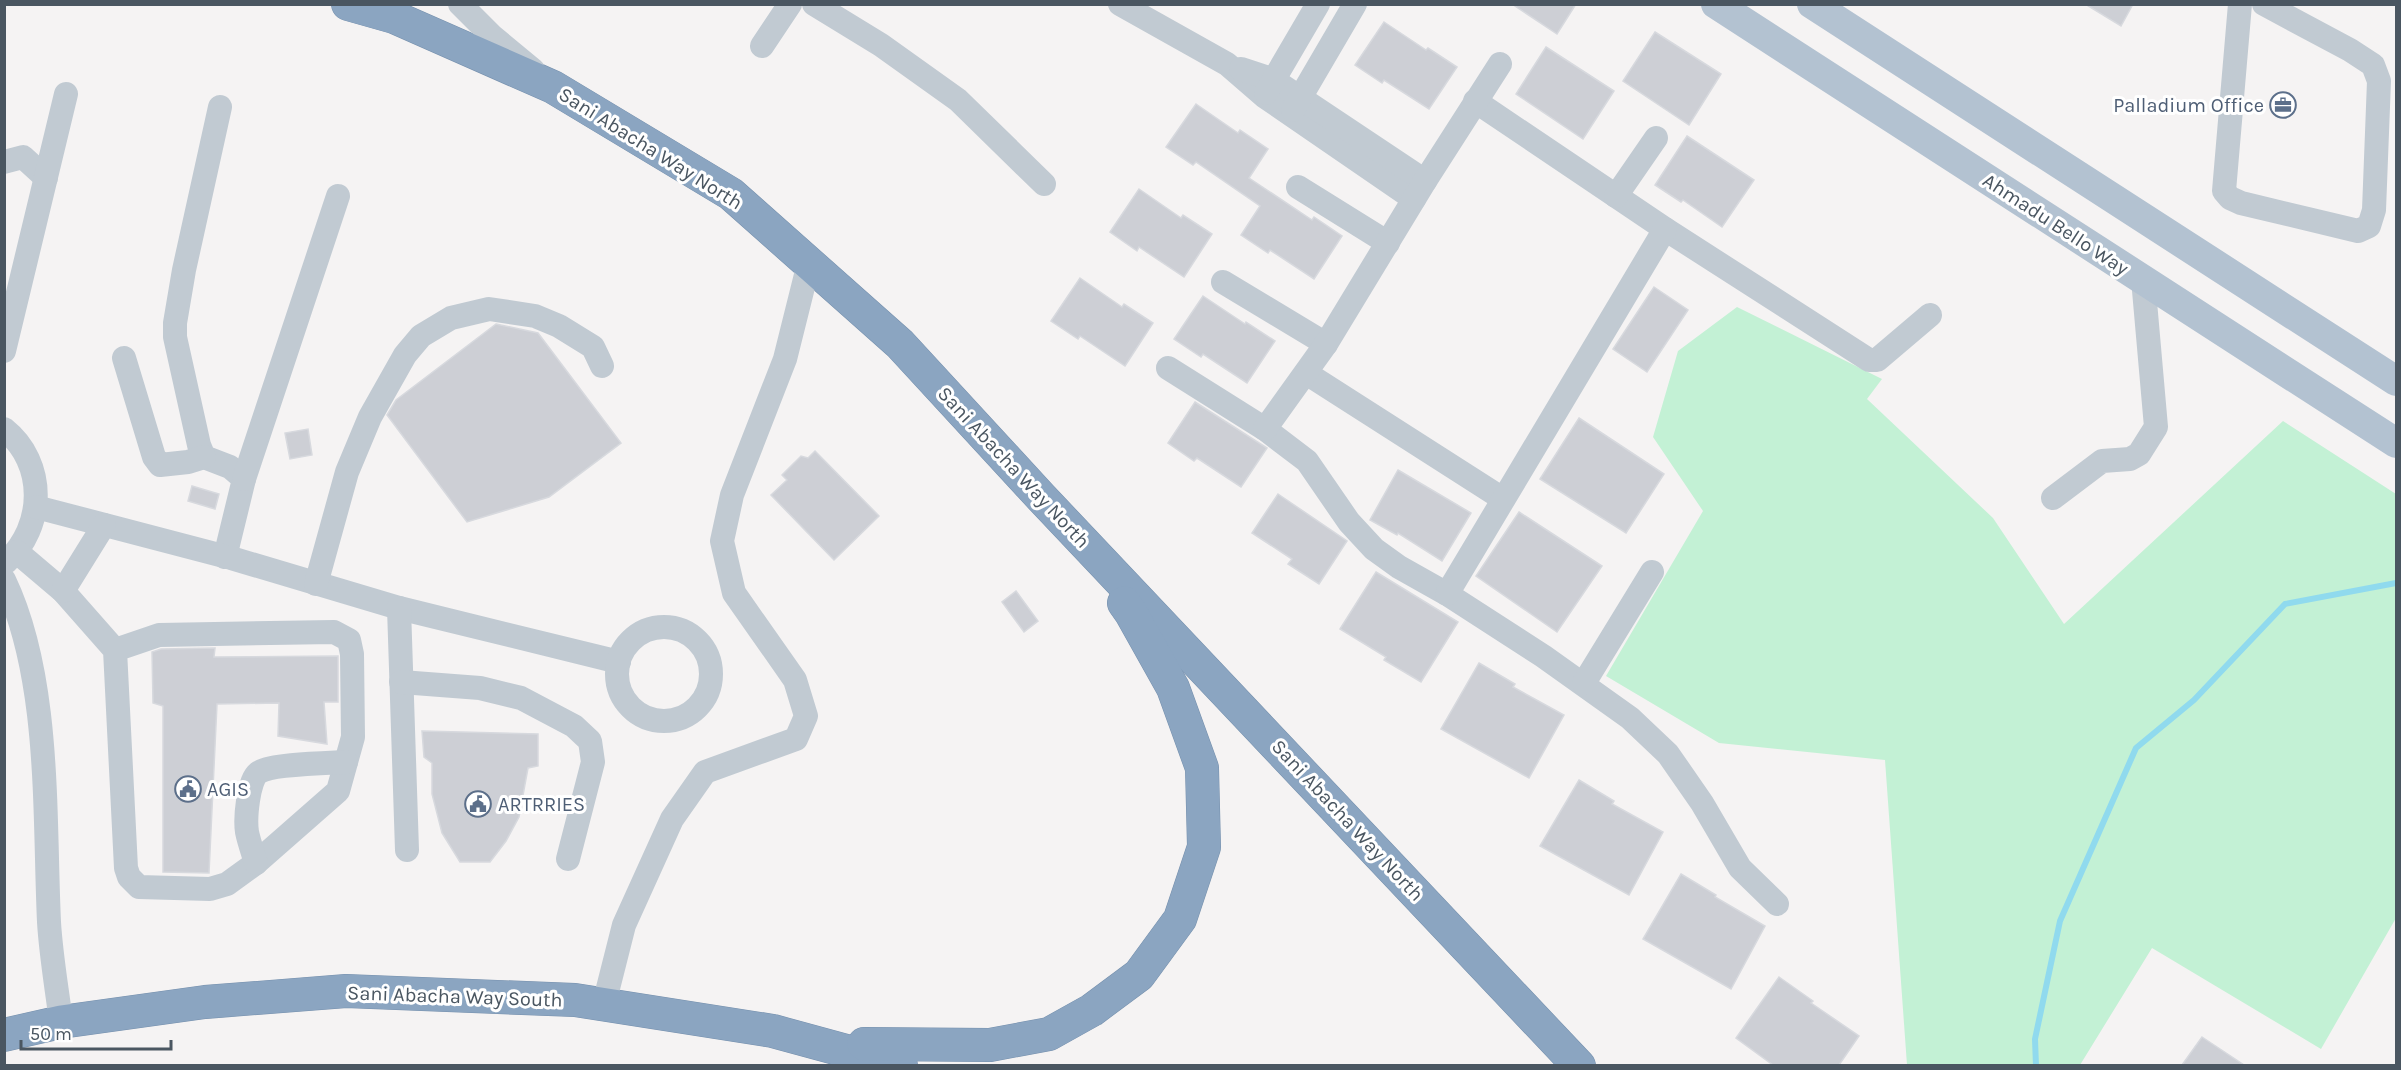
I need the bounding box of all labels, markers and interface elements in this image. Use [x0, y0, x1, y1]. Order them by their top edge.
street label: Sani Abacha Way North [555, 82, 747, 214]
office icon: Palladium Office [2268, 90, 2298, 120]
place label: Palladium Office [2113, 94, 2264, 117]
street label: Ahmadu Bello Way [1979, 169, 2133, 280]
street label: Sani Abacha Way North [933, 382, 1094, 553]
street label: Sani Abacha Way North [1267, 735, 1428, 906]
public building icon: AGIS [173, 774, 203, 804]
place label: AGIS [207, 778, 249, 801]
public building icon: ARTRRIES [463, 789, 493, 819]
place label: ARTRRIES [498, 793, 585, 816]
street label: Sani Abacha Way South [347, 981, 563, 1012]
scale bar [21, 1013, 171, 1051]
text: 50 m [30, 1023, 72, 1045]

